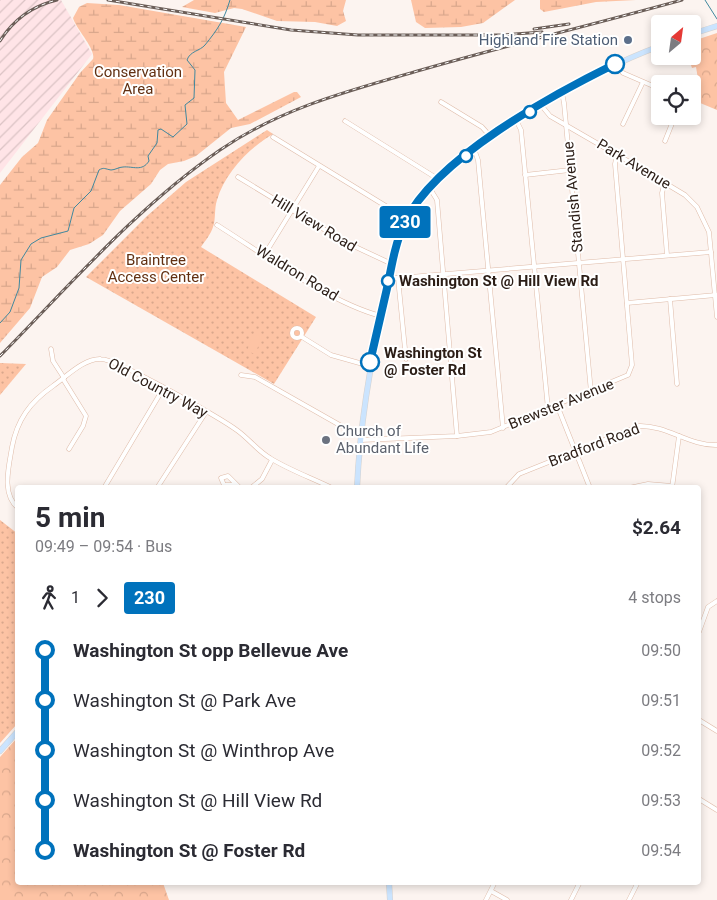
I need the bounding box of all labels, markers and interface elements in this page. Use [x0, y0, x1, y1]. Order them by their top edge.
north arrow [651, 15, 701, 65]
map controls [651, 15, 701, 125]
place label: Highland Fire Station [479, 31, 618, 49]
marker: Highland Fire Station [622, 34, 634, 46]
unlabelled marker [605, 54, 625, 74]
park label: Conservation Area [94, 63, 182, 98]
button: locate [651, 75, 701, 125]
unlabelled marker [523, 105, 537, 119]
street label: Park Avenue [594, 135, 674, 193]
street label: Standish Avenue [559, 141, 587, 253]
unlabelled marker [459, 149, 473, 163]
street label: Hill View Road [268, 191, 360, 255]
line badge: 230 [376, 206, 434, 238]
text: 230 [390, 211, 420, 232]
street label: Waldron Road [252, 241, 342, 305]
park label: Braintree Access Center [108, 251, 204, 286]
place label: Washington St @ Hill View Rd [399, 272, 599, 290]
marker: Washington St @ Hill View Rd [381, 274, 395, 288]
place label: Washington St @ Foster Rd [384, 344, 482, 379]
marker: Washington St @ Foster Rd [360, 352, 380, 372]
street label: Old Country Way [105, 354, 211, 422]
street label: Brewster Avenue [506, 375, 616, 433]
street label: Bradford Road [546, 419, 642, 471]
place label: Church of Abundant Life [336, 422, 429, 457]
marker: Church of Abundant Life [320, 434, 332, 446]
text: 5 min [35, 501, 105, 534]
text: $2.64 [632, 516, 681, 539]
text: 09:49 – 09:54 · Bus [35, 537, 172, 556]
icon: walk [35, 584, 63, 612]
icon: forward [88, 584, 116, 612]
text: 230 [134, 587, 165, 608]
text: 1 [71, 588, 80, 607]
text: 4 stops [628, 588, 681, 607]
text: Washington St opp Bellevue Ave [73, 639, 348, 662]
text: 09:50 [641, 641, 681, 660]
text: Washington St @ Park Ave [73, 689, 296, 712]
text: 09:51 [641, 691, 681, 710]
text: Washington St @ Winthrop Ave [73, 739, 334, 762]
text: 09:52 [641, 741, 681, 760]
text: Washington St @ Hill View Rd [73, 789, 322, 812]
text: 09:53 [641, 791, 681, 810]
text: Washington St @ Foster Rd [73, 839, 305, 862]
text: 09:54 [641, 841, 681, 860]

